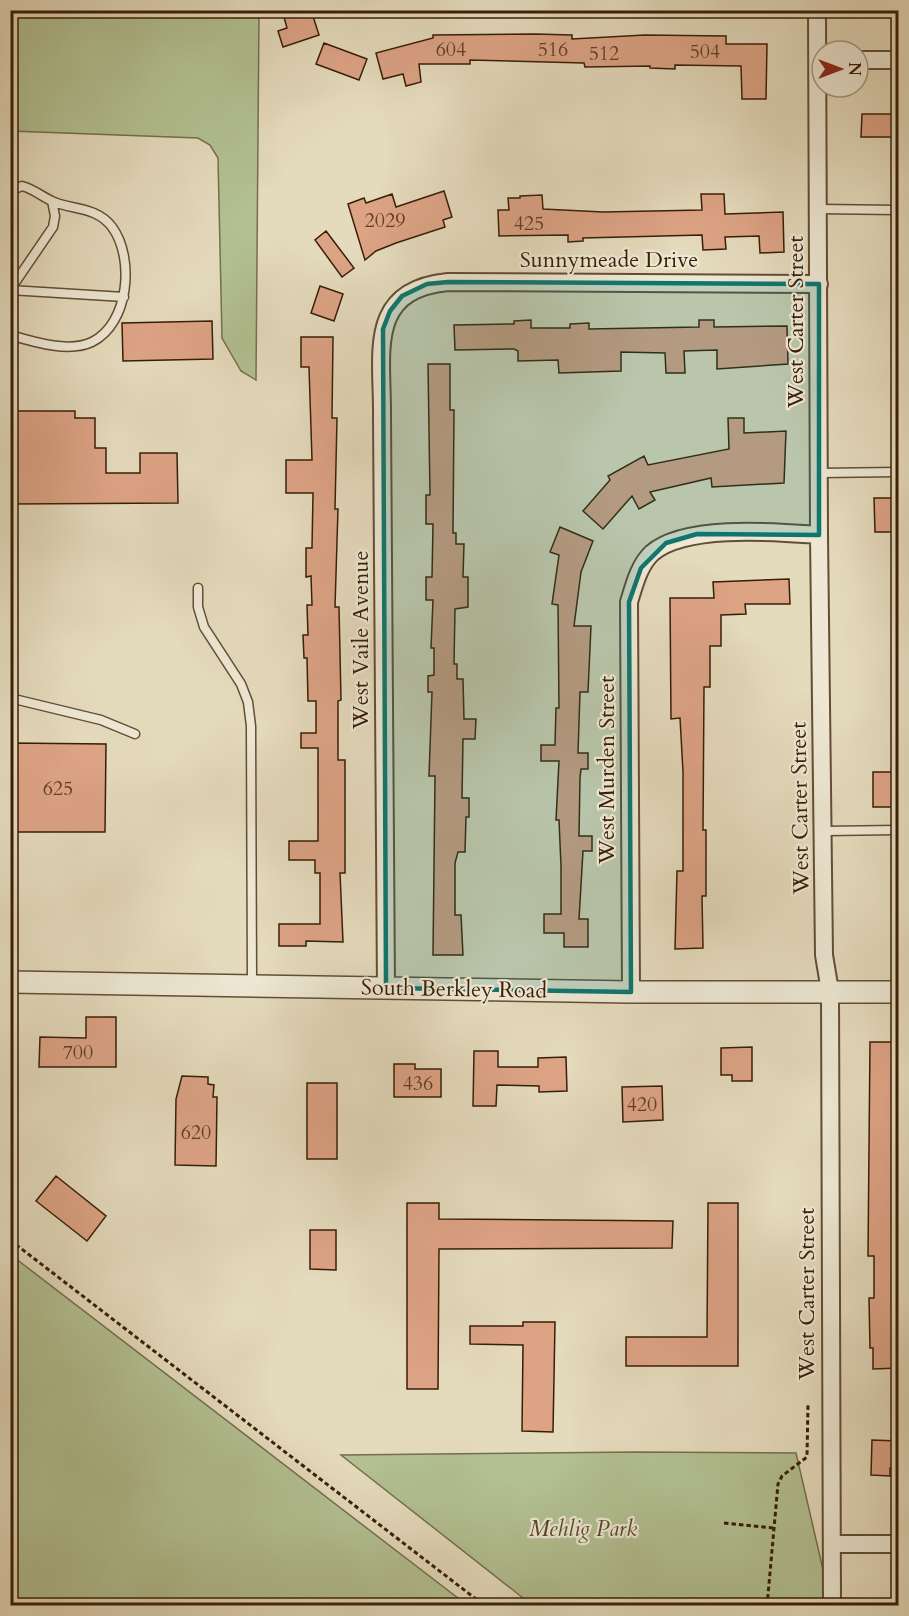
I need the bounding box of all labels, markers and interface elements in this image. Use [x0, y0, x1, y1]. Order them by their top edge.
house number: 604 [436, 36, 466, 63]
house number: 516 [538, 36, 568, 63]
house number: 504 [690, 38, 720, 65]
north arrow [810, 39, 870, 99]
house number: 512 [589, 40, 619, 67]
text: N [843, 62, 865, 76]
house number: 2029 [365, 207, 405, 234]
house number: 425 [514, 210, 544, 237]
street label: West Carter Street [781, 236, 811, 409]
street label: Sunnymeade Drive [520, 245, 698, 275]
street label: West Vaile Avenue [346, 550, 376, 731]
street label: West Murden Street [592, 676, 622, 865]
street label: West Carter Street [783, 721, 817, 896]
house number: 625 [43, 775, 73, 802]
street label: South Berkley Road [361, 972, 548, 1006]
house number: 700 [63, 1039, 93, 1066]
house number: 436 [403, 1070, 433, 1097]
house number: 420 [627, 1091, 657, 1118]
house number: 620 [181, 1119, 211, 1146]
street label: West Carter Street [792, 1208, 822, 1381]
park label: Mehlig Park [529, 1514, 637, 1544]

